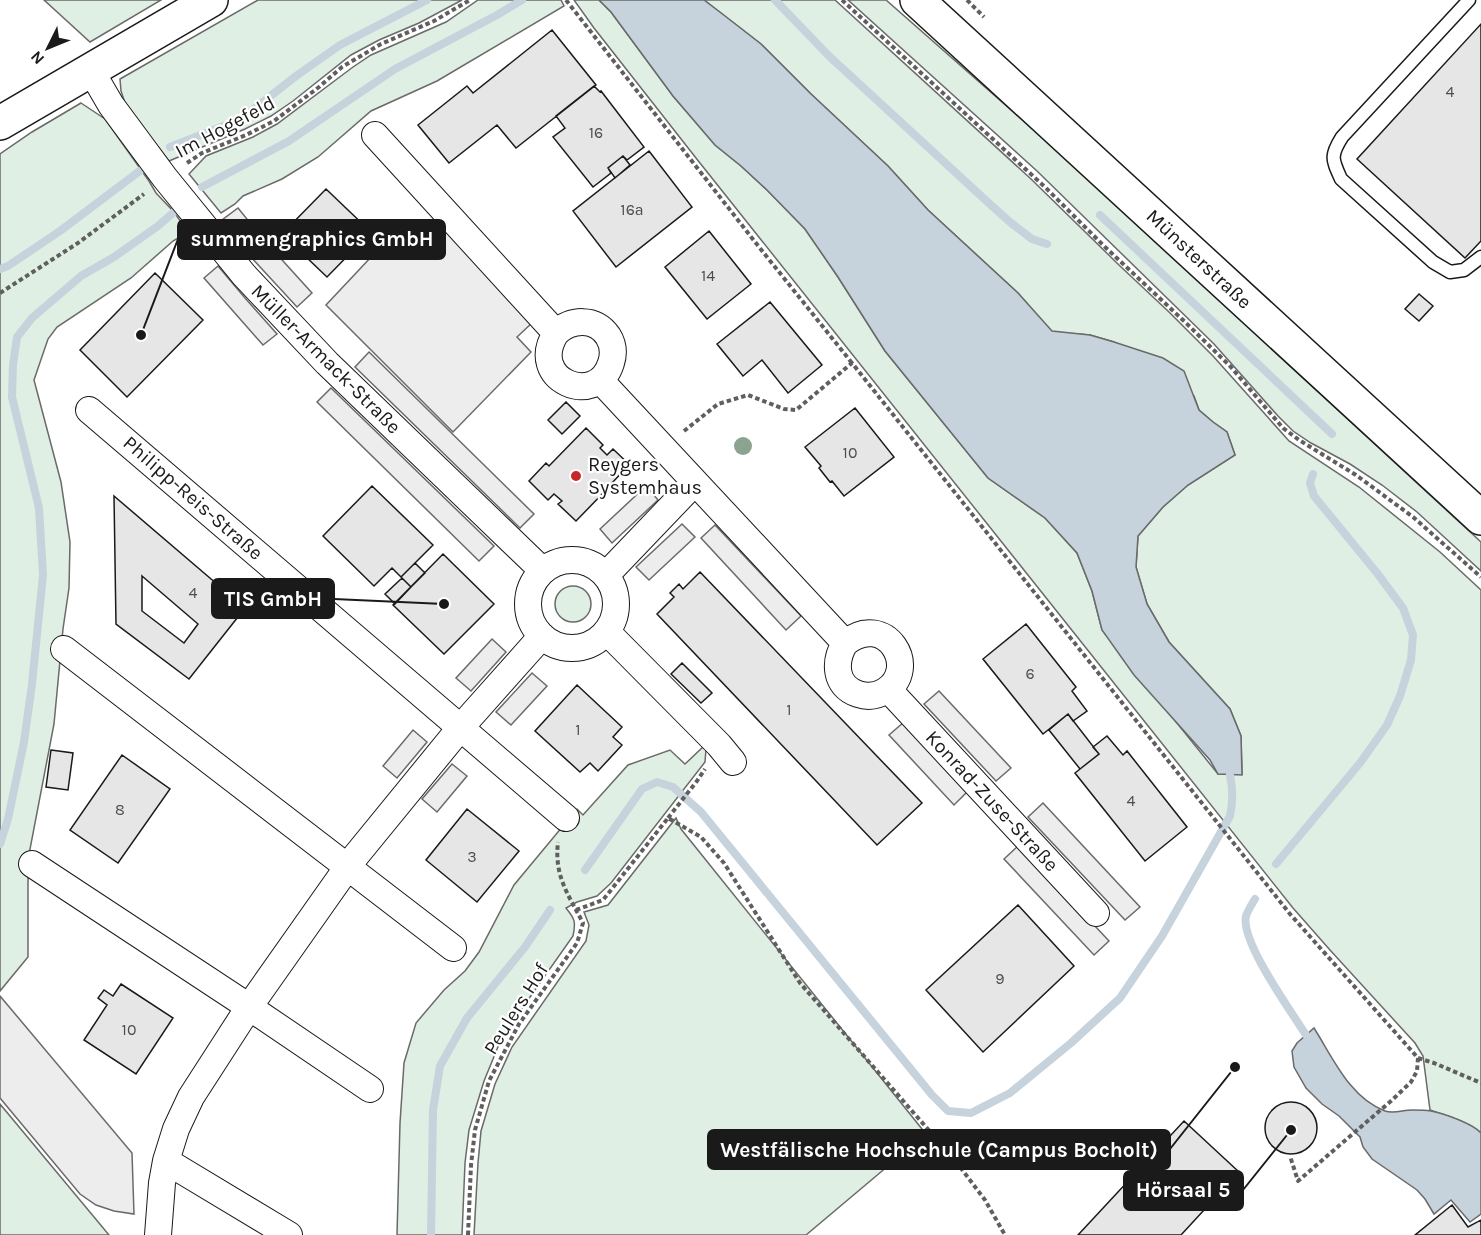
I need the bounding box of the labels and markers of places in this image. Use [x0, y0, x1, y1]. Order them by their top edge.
callout: summengraphics GmbH [178, 220, 445, 259]
place label: Reygers Systemhaus [588, 453, 702, 499]
marker: Reygers Systemhaus [569, 469, 583, 483]
callout: TIS GmbH [212, 579, 334, 618]
callout: Westfälische Hochschule (Campus Bocholt) [708, 1130, 1170, 1169]
callout: Hörsaal 5 [1124, 1171, 1243, 1210]

